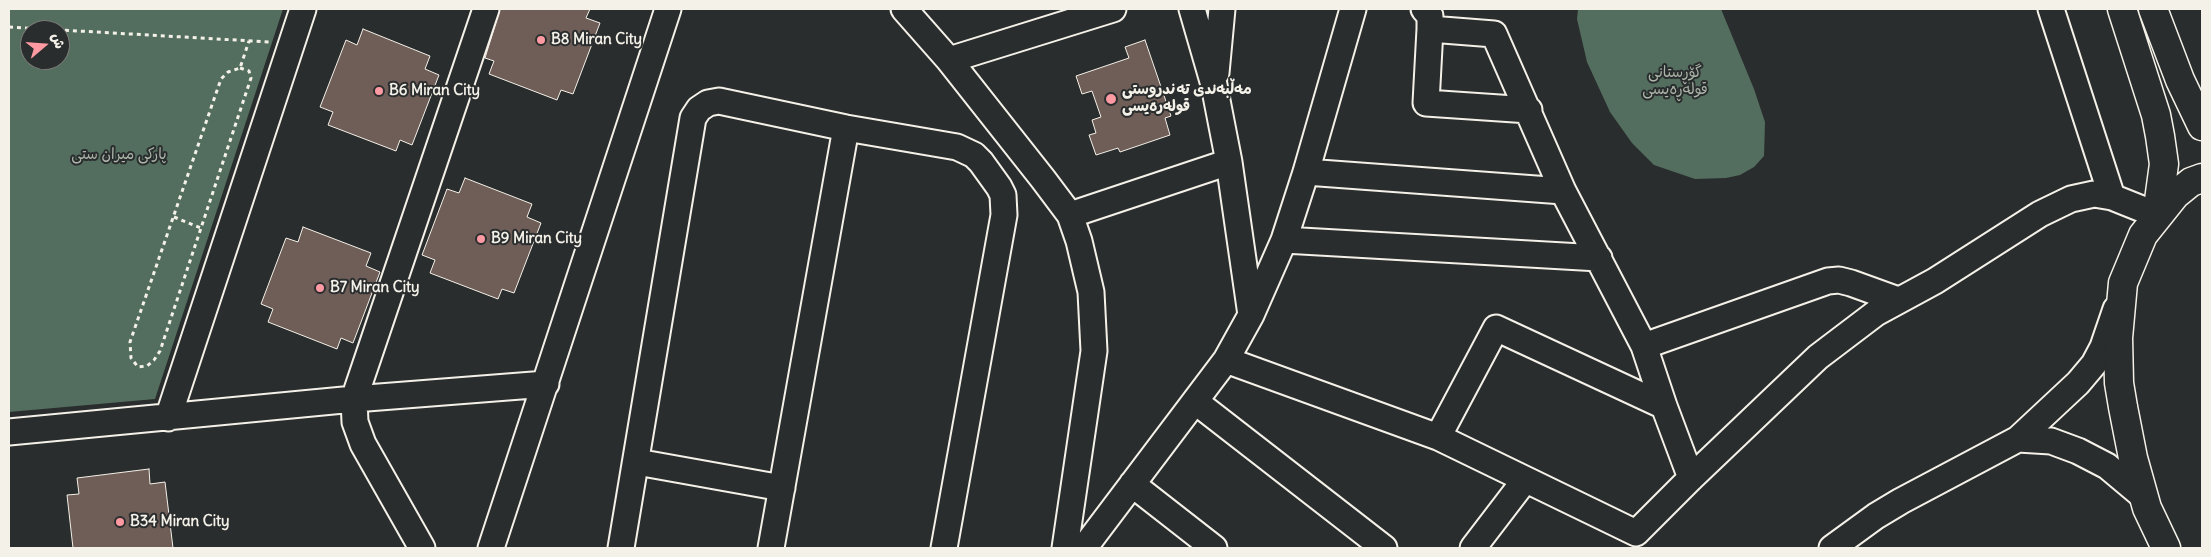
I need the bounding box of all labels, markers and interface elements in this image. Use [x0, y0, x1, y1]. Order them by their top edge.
north arrow [20, 20, 70, 70]
text: ش [47, 31, 69, 51]
place label: B8 Miran City [551, 31, 642, 49]
marker: B8 Miran City [535, 34, 547, 46]
park label: گۆڕستانی قولەڕەیسی [1642, 64, 1708, 99]
place label: مەڵبەندی تەندروستی قولەرەیسی [1122, 81, 1252, 116]
place label: B6 Miran City [389, 82, 480, 100]
marker: B6 Miran City [373, 85, 385, 97]
marker: مەڵبەندی تەندروستی قولەرەیسی [1104, 92, 1118, 106]
park label: پارکی میران ستی [71, 146, 167, 164]
place label: B9 Miran City [491, 230, 582, 248]
marker: B9 Miran City [475, 233, 487, 245]
place label: B7 Miran City [330, 279, 420, 297]
marker: B7 Miran City [314, 282, 326, 294]
place label: B34 Miran City [130, 513, 230, 531]
marker: B34 Miran City [114, 516, 126, 528]

